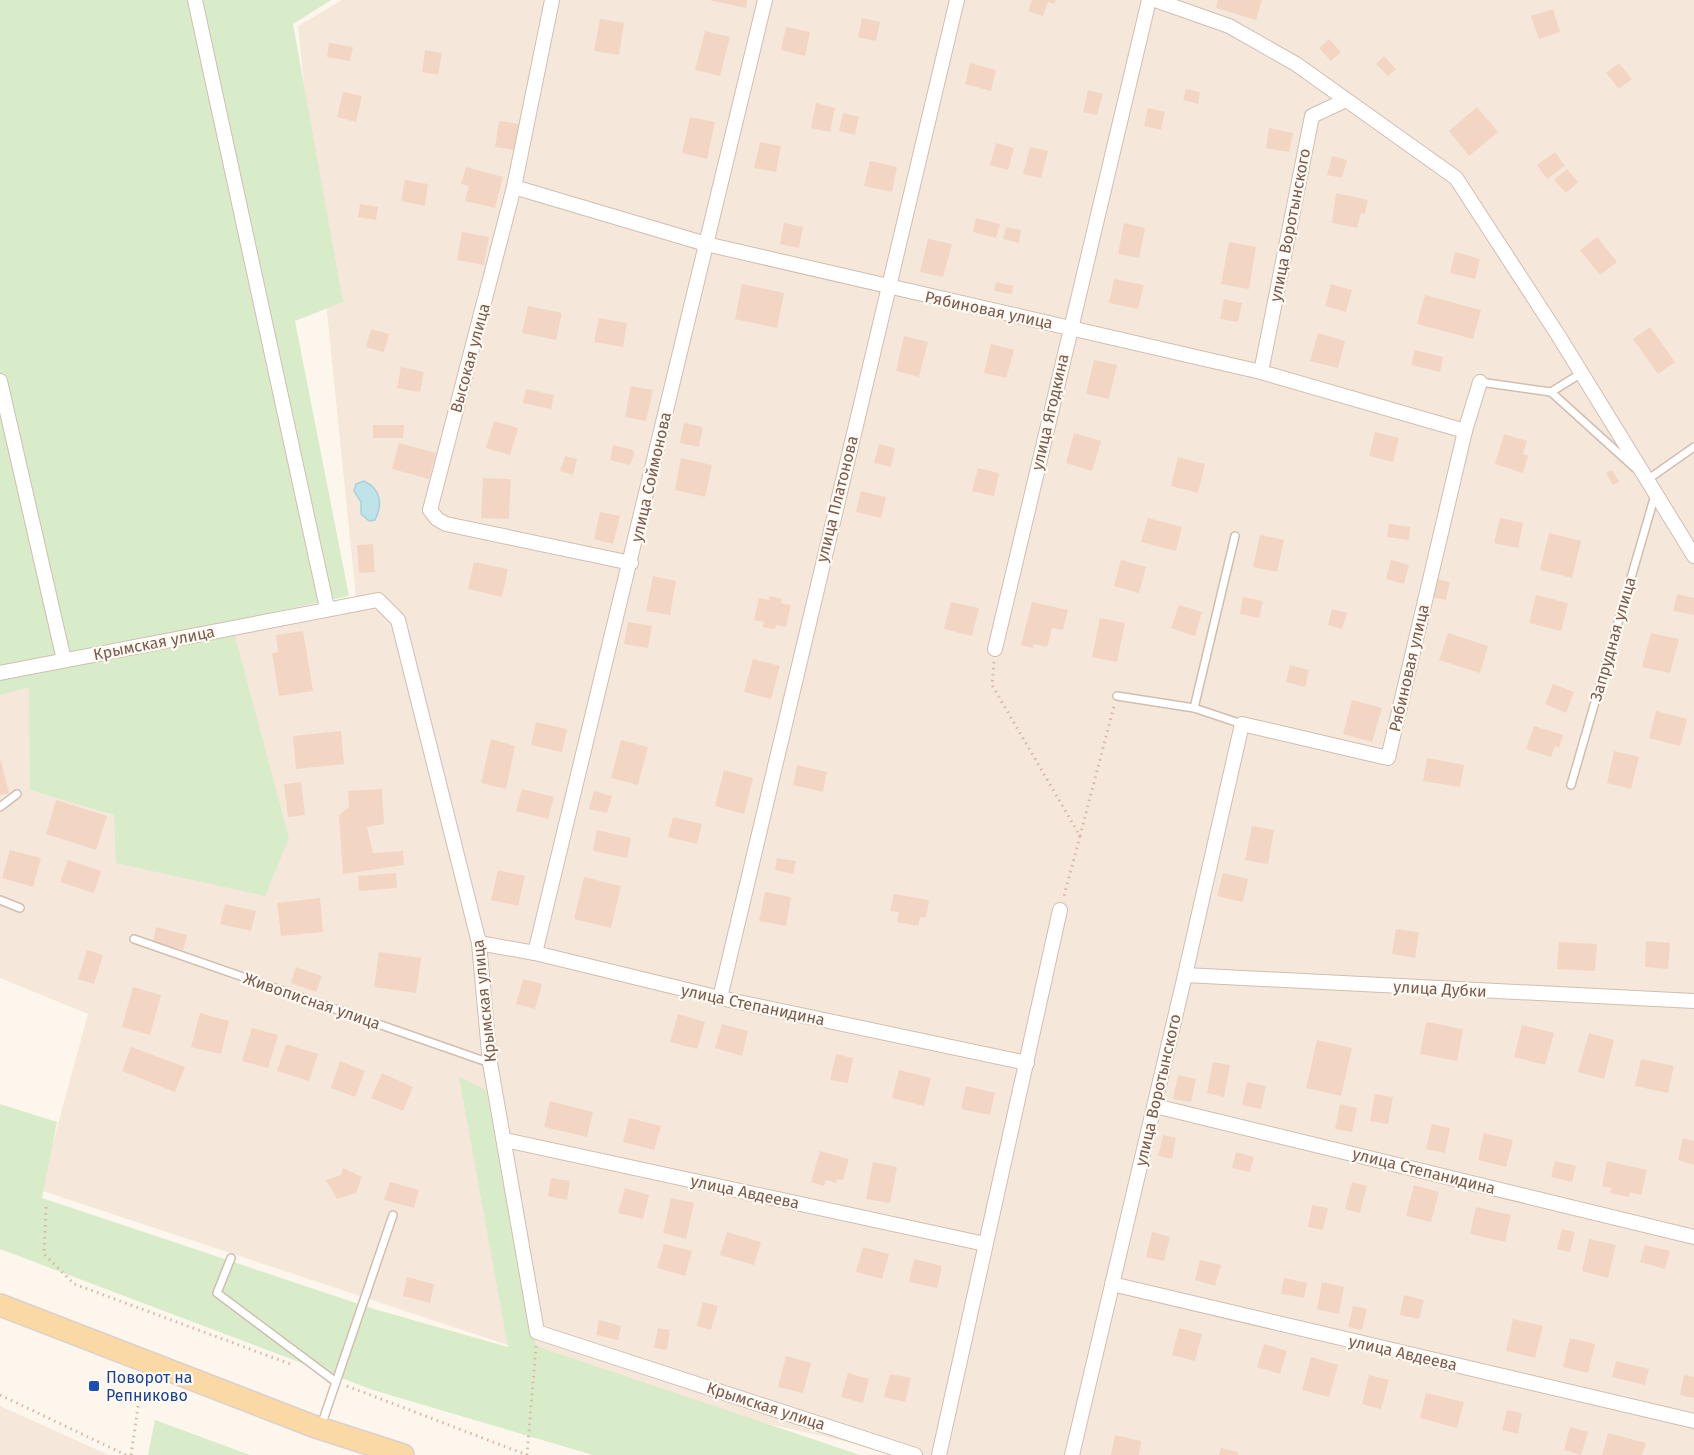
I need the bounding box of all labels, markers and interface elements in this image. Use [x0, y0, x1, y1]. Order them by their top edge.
street label: улица Воротынского [1266, 147, 1314, 303]
street label: Рябиновая улица [923, 287, 1055, 333]
street label: Высокая улица [446, 301, 494, 415]
street label: улица Ягодкина [1027, 352, 1073, 472]
street label: улица Соймонова [627, 410, 675, 544]
street label: улица Платонова [812, 434, 862, 564]
street label: Запрудная улица [1586, 575, 1640, 703]
street label: Рябиновая улица [1385, 602, 1433, 734]
street label: Крымская улица [92, 622, 216, 664]
street label: Крымская улица [468, 939, 500, 1063]
street label: Живописная улица [241, 969, 383, 1033]
street label: улица Дубки [1393, 977, 1487, 1001]
street label: улица Степанидина [679, 980, 827, 1030]
street label: улица Воротынского [1131, 1012, 1185, 1168]
street label: улица Степанидина [1351, 1144, 1497, 1198]
street label: улица Авдеева [689, 1171, 801, 1213]
street label: улица Авдеева [1347, 1331, 1459, 1375]
place label: Поворот на Репниково [106, 1368, 193, 1405]
street label: Крымская улица [704, 1378, 828, 1434]
marker: Поворот на Репниково [87, 1379, 101, 1393]

